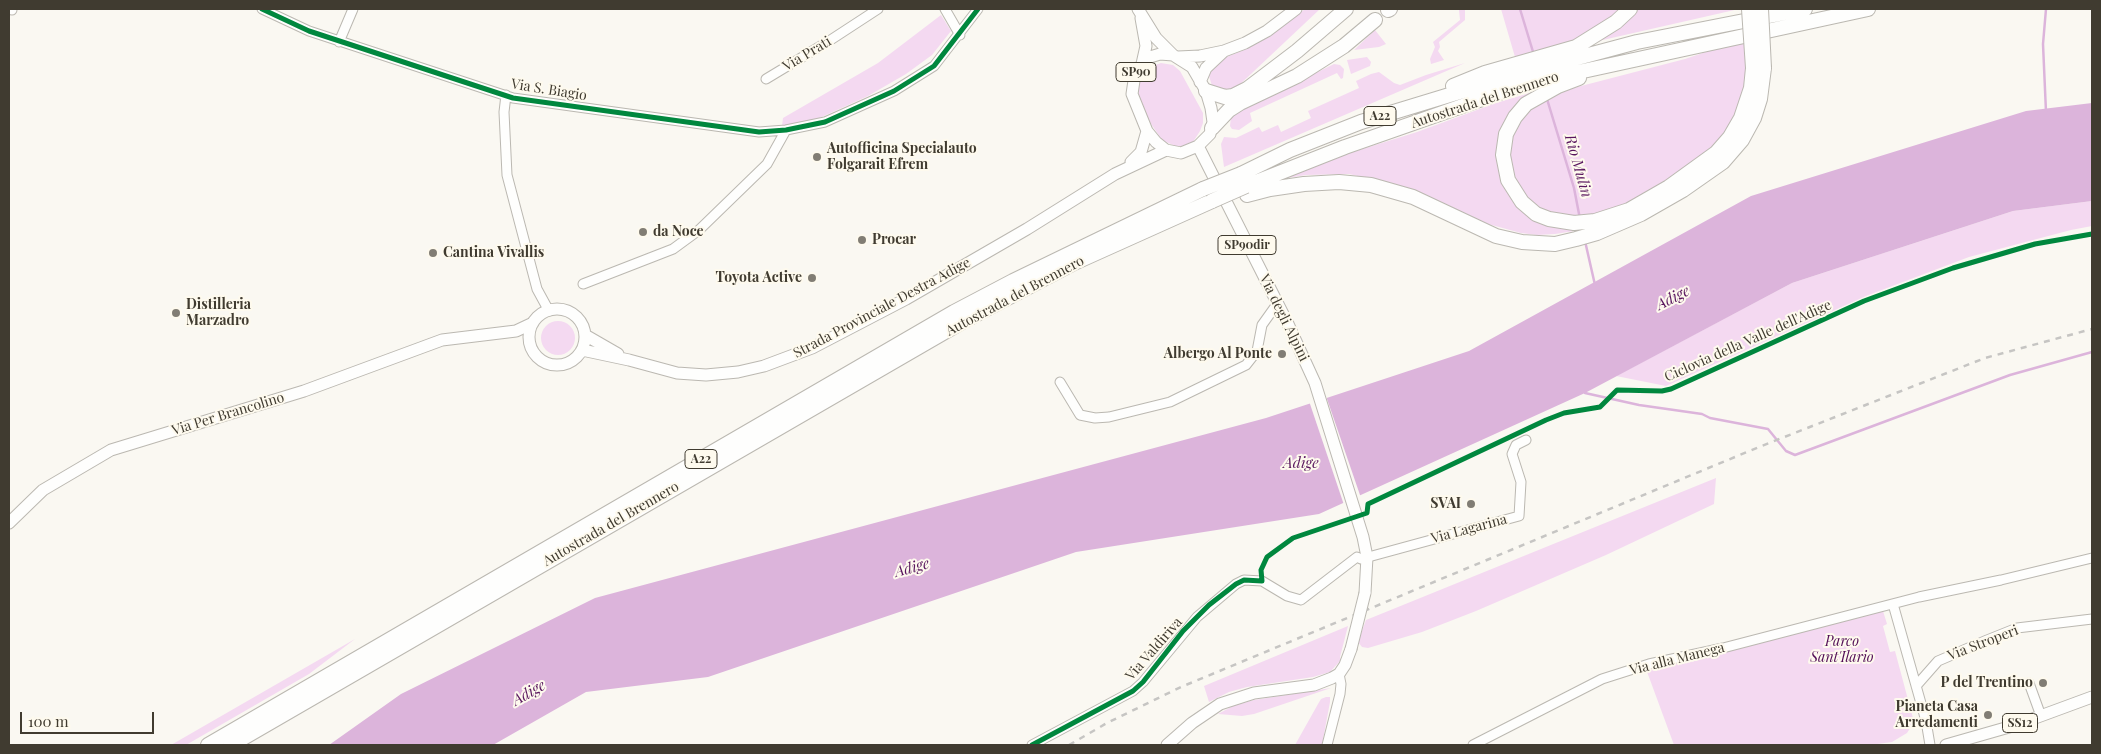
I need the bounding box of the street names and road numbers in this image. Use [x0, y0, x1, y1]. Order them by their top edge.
street label: Via Prati [780, 33, 834, 75]
road number: SP90 [1116, 62, 1156, 82]
street label: Autostrada del Brennero [1409, 68, 1561, 132]
street label: Via S. Biagio [510, 76, 588, 104]
road number: A22 [1364, 106, 1396, 125]
road number: SP90dir [1218, 236, 1276, 254]
street label: Autostrada del Brennero [943, 252, 1087, 340]
street label: Strada Provinciale Destra Adige [791, 254, 973, 362]
street label: Via degli Alpini [1256, 272, 1312, 364]
street label: Ciclovia della Valle dell'Adige [1662, 297, 1834, 385]
street label: Via Per Brancolino [170, 389, 286, 439]
road number: A22 [685, 449, 717, 468]
street label: Autostrada del Brennero [540, 478, 682, 570]
street label: Via Lagarina [1429, 511, 1509, 547]
street label: Via Valdiriva [1122, 614, 1186, 684]
street label: Via Stroperi [1945, 622, 2021, 664]
street label: Via alla Manega [1628, 639, 1726, 679]
road number: SS12 [2002, 714, 2038, 732]

